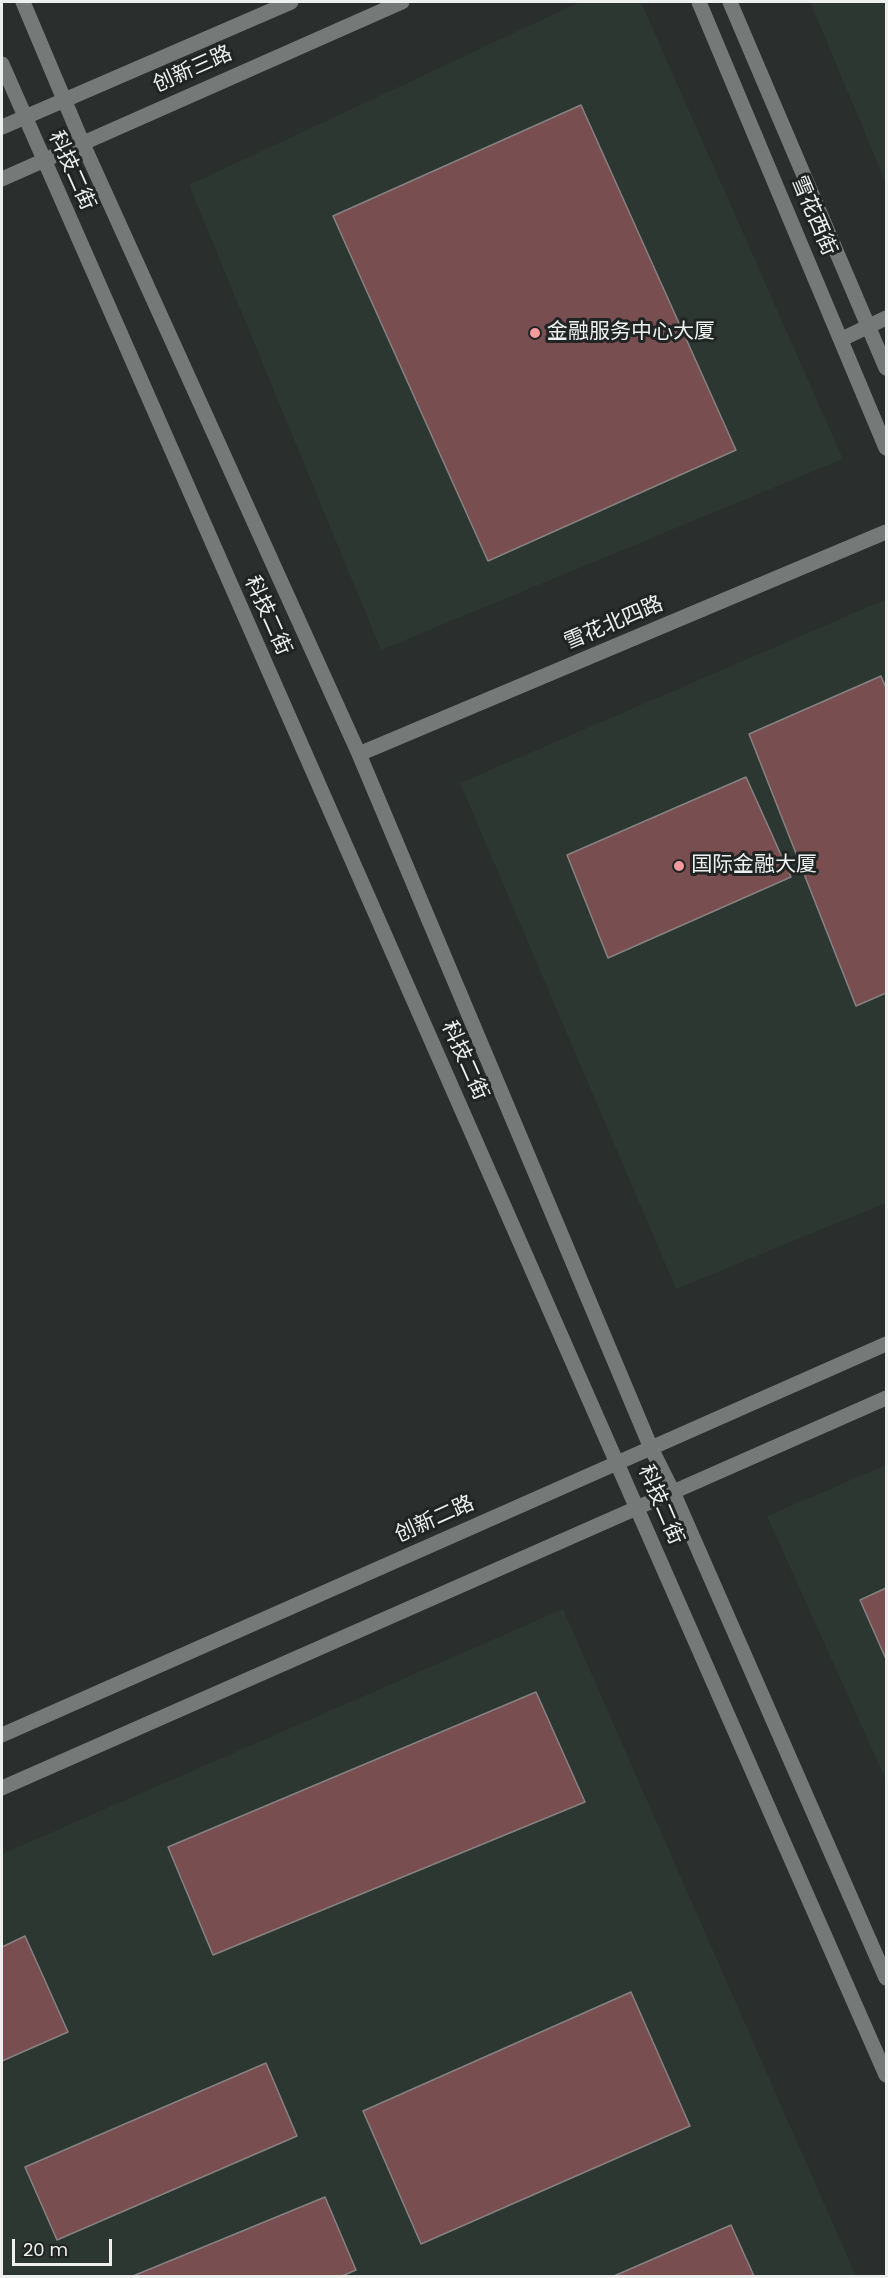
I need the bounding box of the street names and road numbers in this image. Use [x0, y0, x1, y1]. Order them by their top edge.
street label: 创新三路 [150, 41, 236, 99]
street label: 科技二街 [42, 128, 100, 214]
street label: 雪花西街 [785, 172, 841, 260]
street label: 科技二街 [238, 573, 296, 659]
street label: 雪花北四路 [561, 592, 667, 656]
street label: 科技二街 [435, 1018, 493, 1104]
street label: 科技二街 [632, 1461, 688, 1549]
street label: 创新二路 [392, 1491, 478, 1549]

